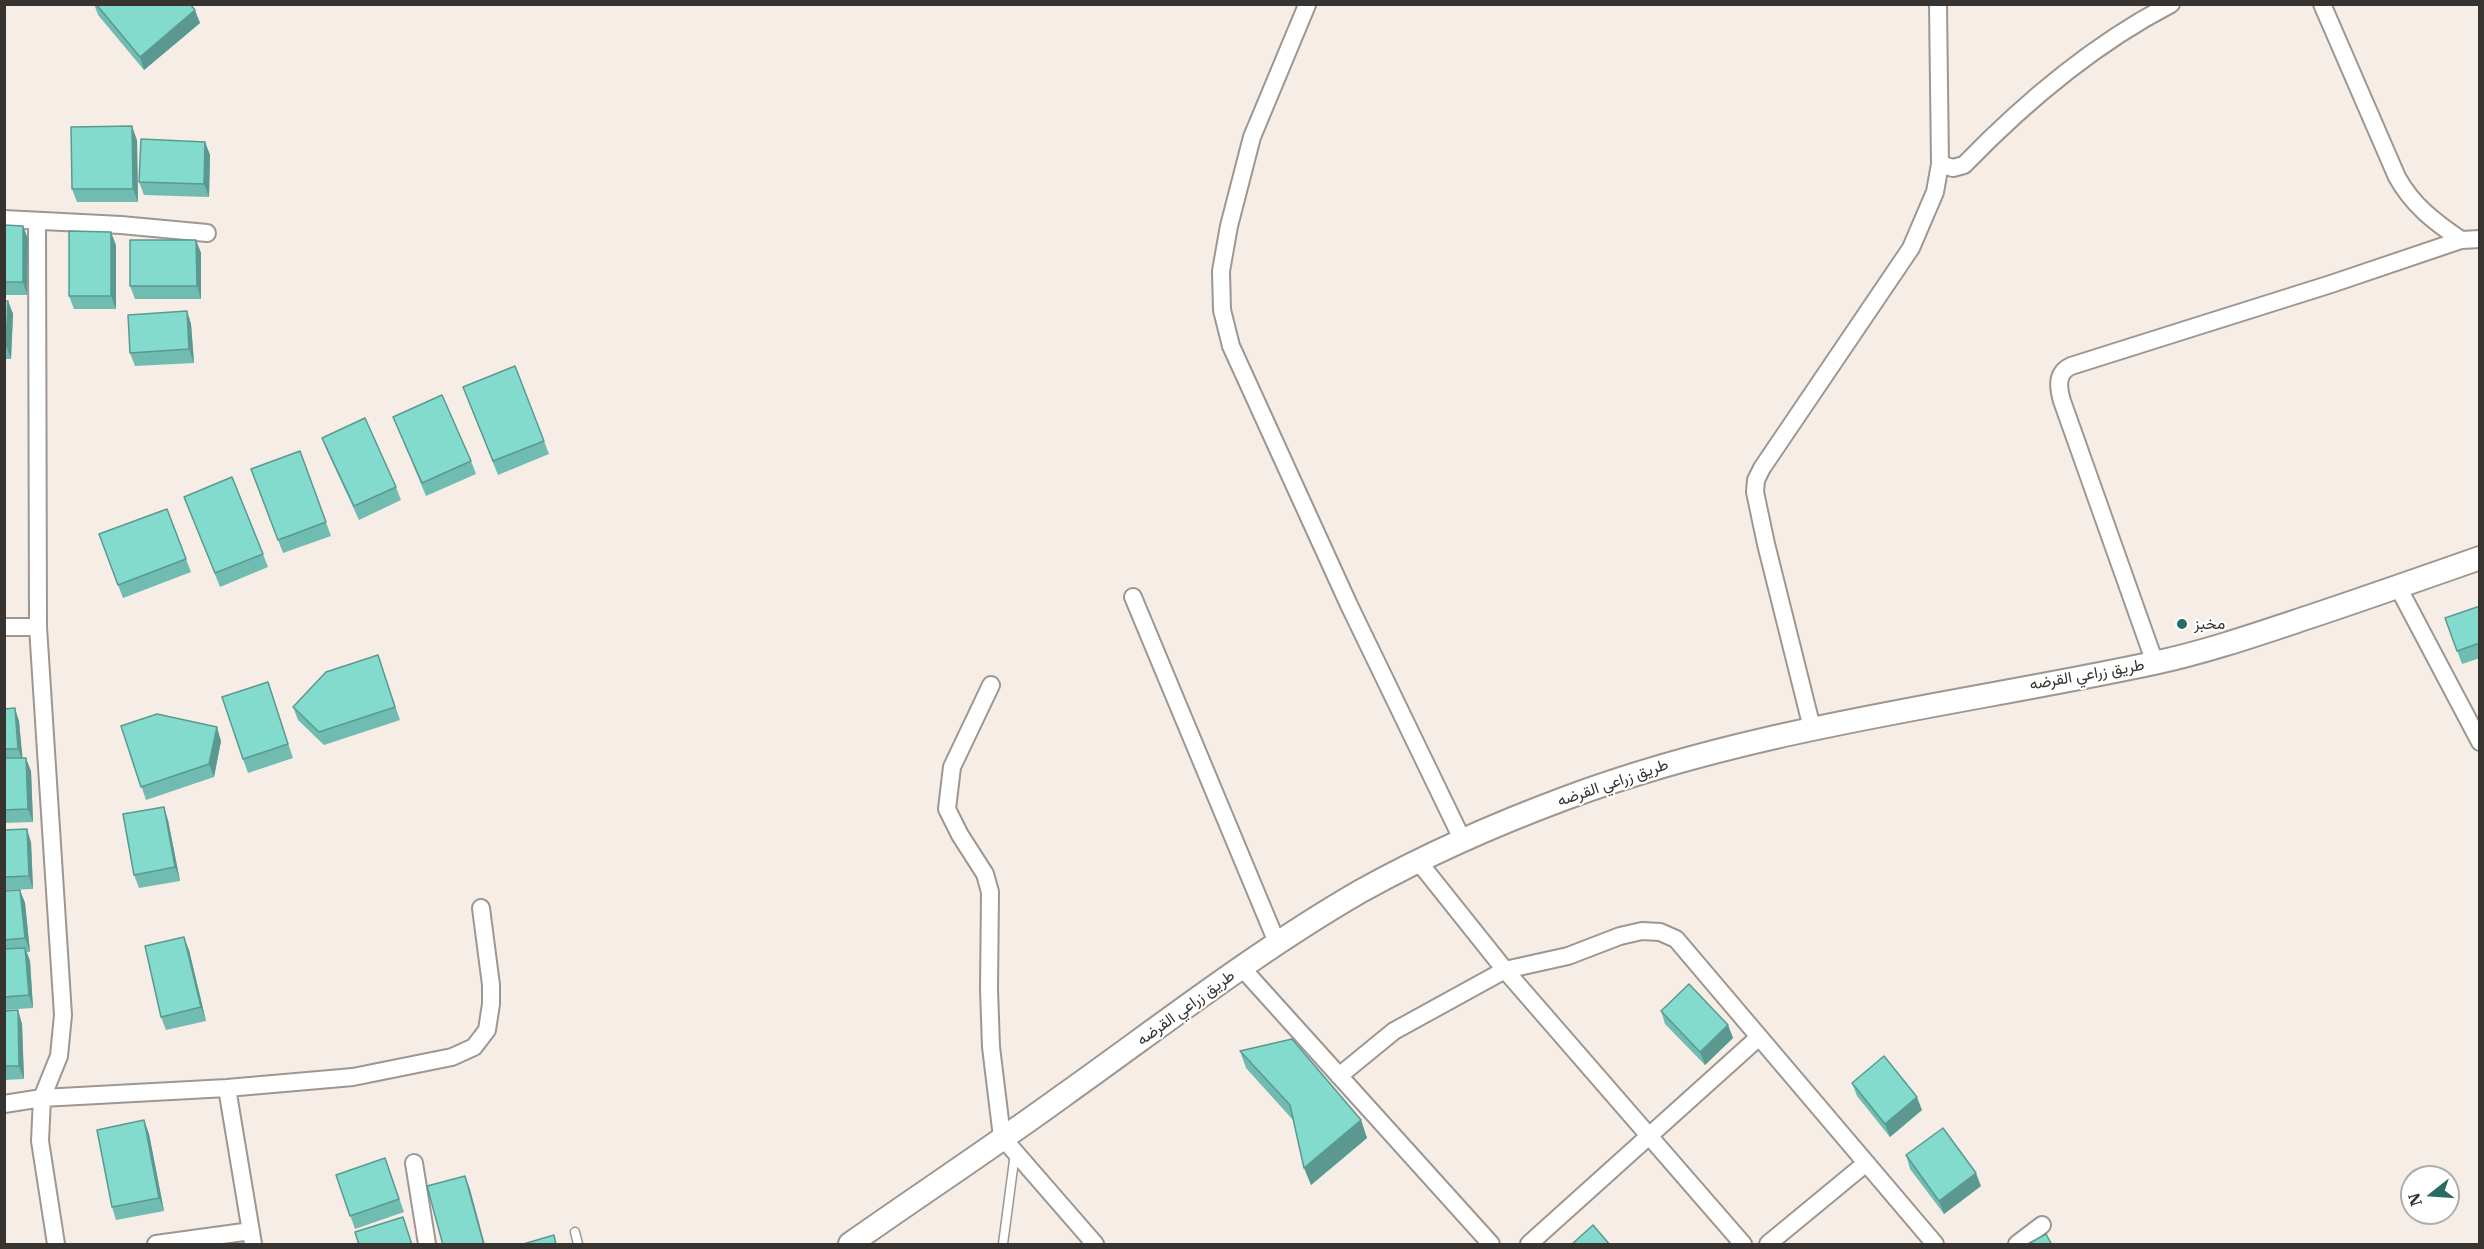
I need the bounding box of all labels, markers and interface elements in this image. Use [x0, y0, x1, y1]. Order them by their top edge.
place label: مخبز [2194, 614, 2225, 634]
marker: مخبز [2175, 617, 2189, 631]
street label: طريق زراعي القرضه [2028, 655, 2146, 695]
street label: طريق زراعي القرضه [1555, 755, 1671, 811]
street label: طريق زراعي القرضه [1133, 966, 1239, 1050]
north arrow [2400, 1165, 2460, 1225]
text: N [2403, 1191, 2426, 1209]

